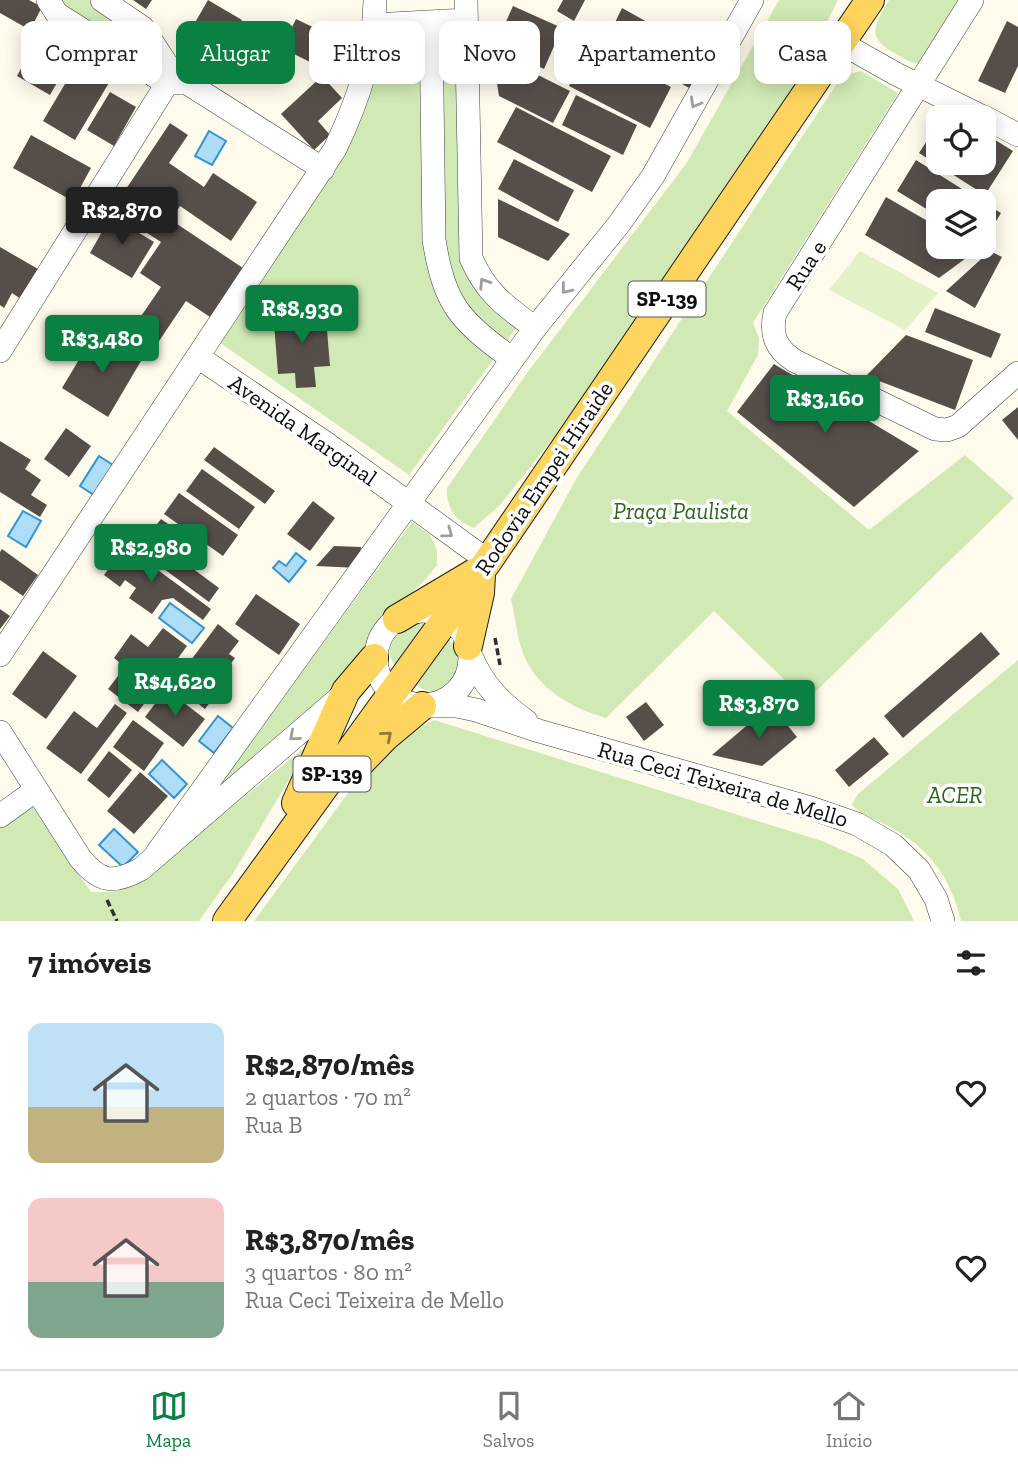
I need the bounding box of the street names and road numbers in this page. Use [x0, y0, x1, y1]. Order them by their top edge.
street label: Rua e [779, 235, 833, 295]
road number: SP-139 [628, 282, 706, 316]
street label: Avenida Marginal [223, 368, 383, 492]
street label: Rodovia Empei Hiraide [469, 376, 619, 580]
street label: Rua Ceci Teixeira de Mello [595, 735, 851, 833]
road number: SP-139 [294, 756, 370, 792]

